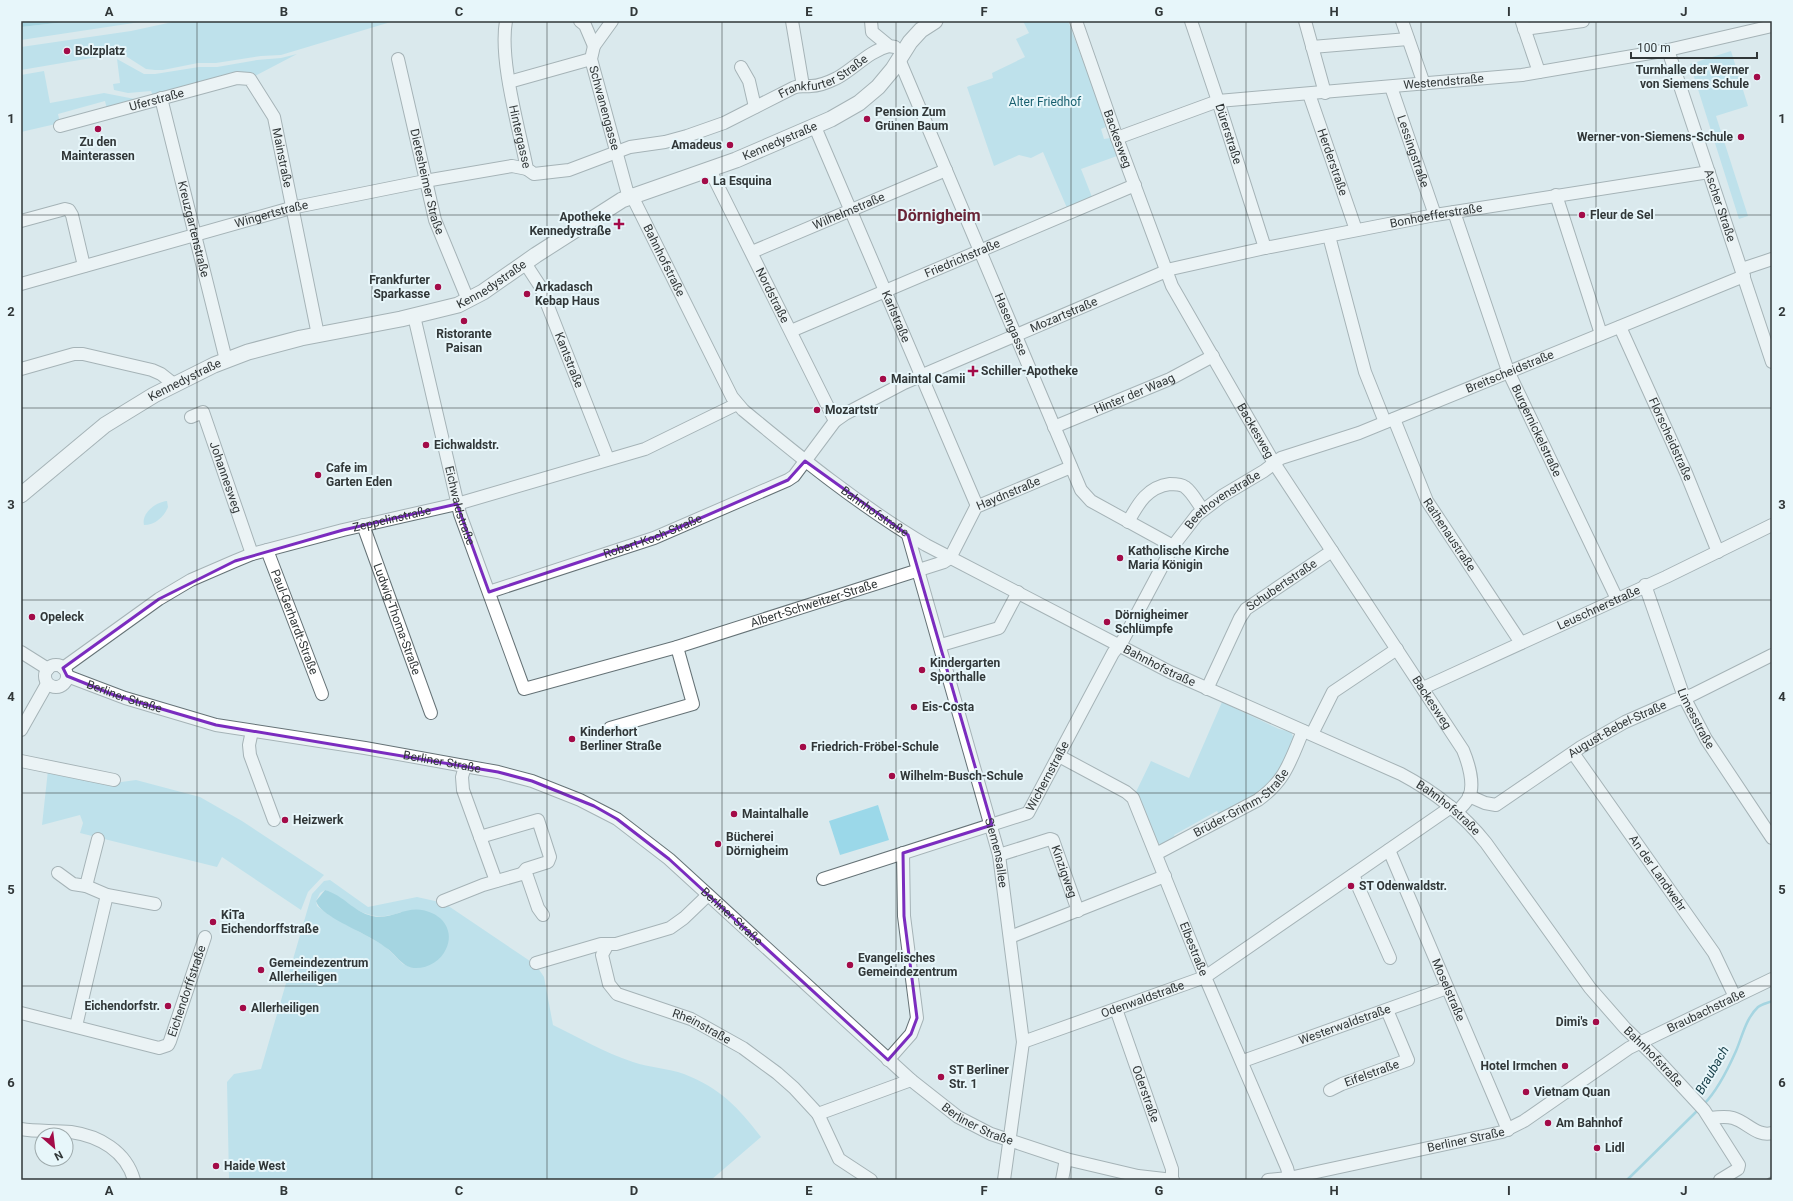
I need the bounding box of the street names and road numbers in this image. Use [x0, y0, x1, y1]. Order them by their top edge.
street label: Frankfurter Straße [776, 52, 870, 101]
street label: Schwanengasse [586, 64, 623, 152]
street label: Westendstraße [1403, 71, 1484, 92]
street label: Uferstraße [128, 86, 186, 114]
street label: Dürerstraße [1212, 102, 1245, 166]
street label: Hintergasse [506, 104, 534, 170]
street label: Backesweg [1101, 108, 1135, 170]
street label: Lessingstraße [1394, 113, 1432, 189]
street label: Kennedystraße [740, 119, 819, 163]
street label: Mainstraße [269, 127, 295, 189]
street label: Dietesheimer Straße [407, 127, 447, 237]
street label: Herderstraße [1314, 127, 1351, 197]
street label: Ascher Straße [1701, 168, 1738, 244]
street label: Kreuzgartenstraße [175, 179, 212, 279]
street label: Wilhelmstraße [811, 190, 887, 233]
street label: Wingertstraße [233, 198, 309, 231]
street label: Bonhoefferstraße [1389, 201, 1483, 231]
street label: Bahnhofstraße [640, 222, 688, 299]
street label: Friedrichstraße [922, 236, 1002, 281]
street label: Kennedystraße [454, 257, 529, 311]
street label: Nordstraße [753, 265, 792, 325]
street label: Karlstraße [879, 288, 913, 345]
street label: Hasengasse [992, 291, 1030, 358]
street label: Mozartstraße [1028, 294, 1100, 335]
street label: Kantstraße [552, 330, 586, 390]
street label: Breitscheidstraße [1464, 347, 1556, 396]
street label: Kennedystraße [145, 356, 223, 404]
street label: Hinter der Waag [1092, 371, 1177, 417]
street label: Burgernickelstraße [1509, 382, 1564, 479]
street label: Florscheidstraße [1646, 395, 1695, 483]
street label: Backesweg [1234, 401, 1277, 461]
street label: Johannesweg [207, 440, 244, 515]
street label: Eichwaldstraße [442, 464, 478, 547]
street label: Beethovenstraße [1182, 468, 1263, 532]
street label: Haydnstraße [974, 474, 1042, 513]
street label: Bahnhofstraße [838, 483, 911, 540]
street label: Rathenaustraße [1420, 496, 1479, 574]
street label: Zeppelinstraße [351, 503, 432, 535]
street label: Robert-Koch-Straße [602, 511, 704, 561]
street label: Schubertstraße [1244, 556, 1320, 614]
street label: Ludwig-Thoma-Straße [370, 561, 424, 677]
street label: Paul-Gerhardt-Straße [268, 567, 321, 677]
street label: Albert-Schweitzer-Straße [749, 577, 879, 630]
street label: Leuschnerstraße [1555, 583, 1642, 633]
street label: Bahnhofstraße [1121, 642, 1198, 689]
street label: Backesweg [1409, 673, 1454, 732]
street label: Berliner Straße [85, 677, 164, 716]
street label: Limesstraße [1674, 686, 1718, 751]
street label: August-Bebel-Straße [1565, 698, 1669, 761]
street label: Wichernstraße [1023, 739, 1072, 814]
street label: Berliner Straße [402, 748, 482, 776]
street label: Brüder-Grimm-Straße [1191, 766, 1292, 840]
street label: Bahnhofstraße [1414, 777, 1483, 838]
street label: Siemensallee [982, 816, 1010, 889]
street label: An der Landwehr [1626, 832, 1689, 914]
street label: Kinzigweg [1048, 843, 1080, 900]
street label: Berliner Straße [698, 885, 766, 948]
street label: Elbestraße [1177, 920, 1211, 978]
street label: Eichendorffstraße [165, 943, 209, 1039]
street label: Moselstraße [1429, 956, 1468, 1023]
street label: Odenwaldstraße [1099, 978, 1186, 1021]
street label: Braubachstraße [1665, 986, 1747, 1036]
street label: Westerwaldstraße [1297, 1002, 1393, 1048]
street label: Rheinstraße [671, 1006, 733, 1047]
street label: Bahnhofstraße [1621, 1024, 1686, 1090]
street label: Eifelstraße [1342, 1057, 1401, 1090]
street label: Oderstraße [1129, 1064, 1162, 1124]
street label: Berliner Straße [939, 1100, 1015, 1148]
street label: Berliner Straße [1426, 1125, 1506, 1155]

